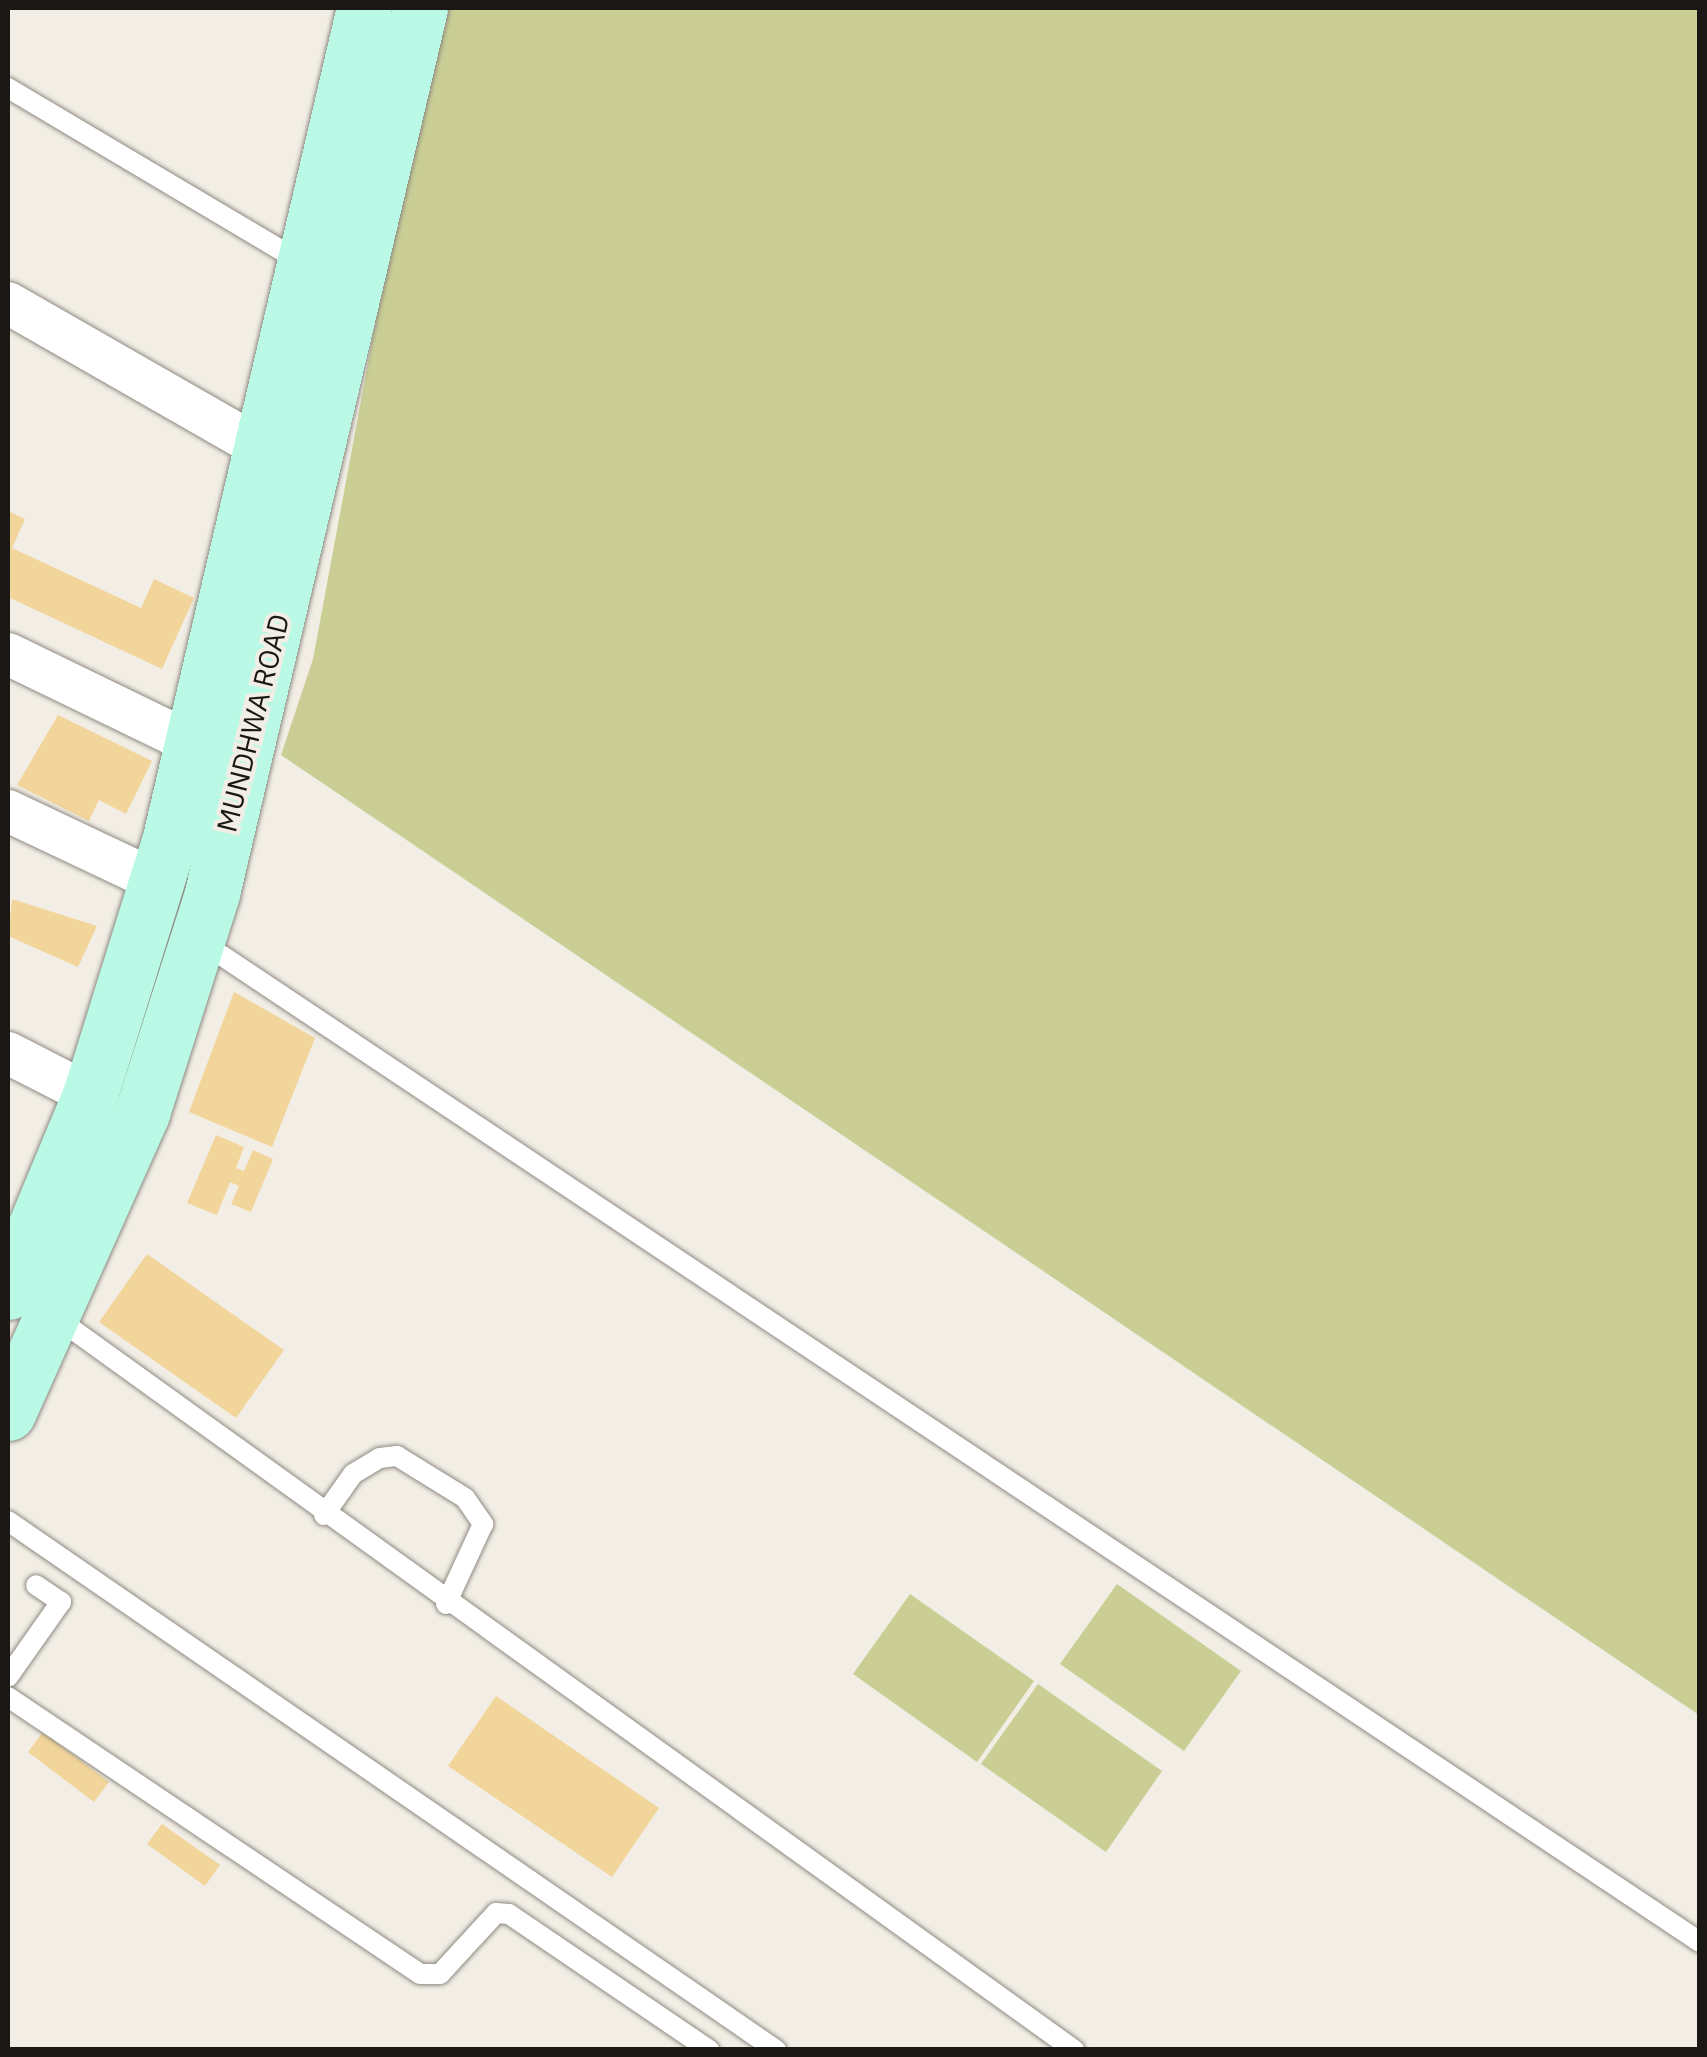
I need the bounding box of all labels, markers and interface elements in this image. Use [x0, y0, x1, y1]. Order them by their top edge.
street label: MUNDHWA ROAD [210, 611, 296, 835]

